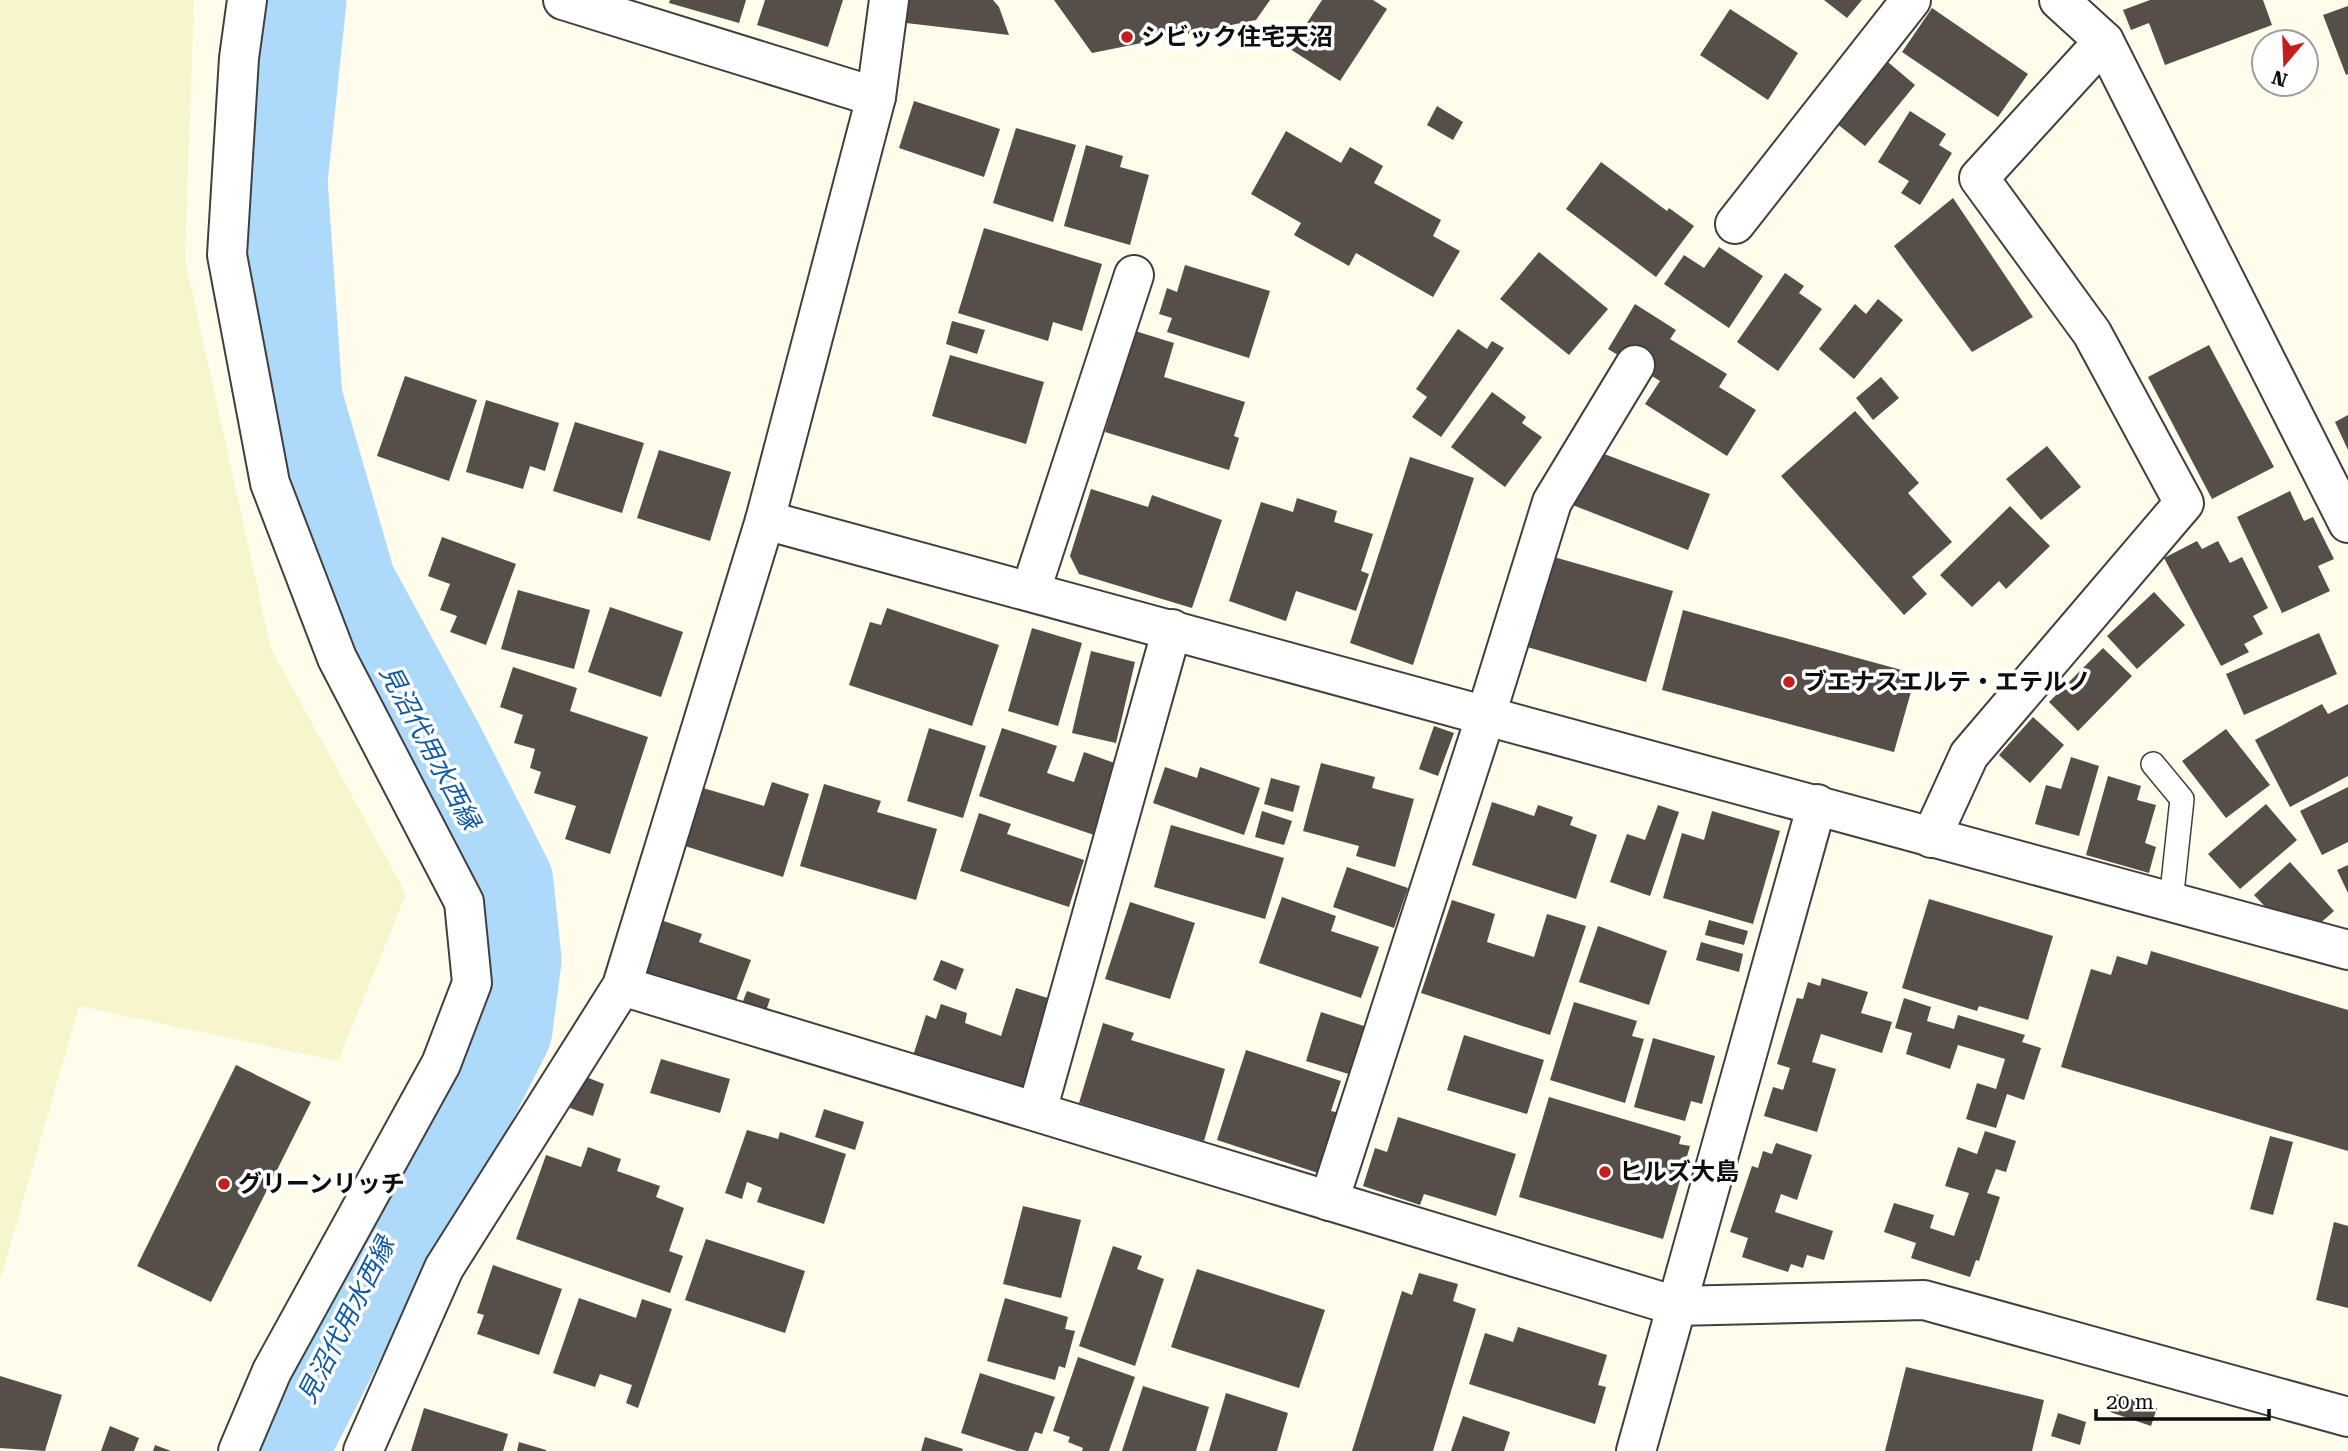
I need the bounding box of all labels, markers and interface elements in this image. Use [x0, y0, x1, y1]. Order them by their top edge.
place label: シビック住宅天沼 [1141, 23, 1333, 51]
north arrow [2250, 28, 2320, 98]
marker: シビック住宅天沼 [1119, 29, 1135, 45]
text: N [2269, 65, 2290, 92]
water label: 見沼代用水西縁 [374, 660, 487, 837]
place label: ブエナスエルテ・エテルノ [1803, 668, 2091, 696]
marker: ブエナスエルテ・エテルノ [1781, 674, 1797, 690]
place label: ヒルズ大島 [1619, 1158, 1739, 1186]
marker: ヒルズ大島 [1597, 1164, 1613, 1180]
place label: グリーンリッチ [238, 1170, 405, 1198]
marker: グリーンリッチ [216, 1176, 232, 1192]
water label: 見沼代用水西縁 [291, 1229, 402, 1408]
scale bar [2096, 1378, 2269, 1422]
text: 20 m [2106, 1390, 2154, 1414]

